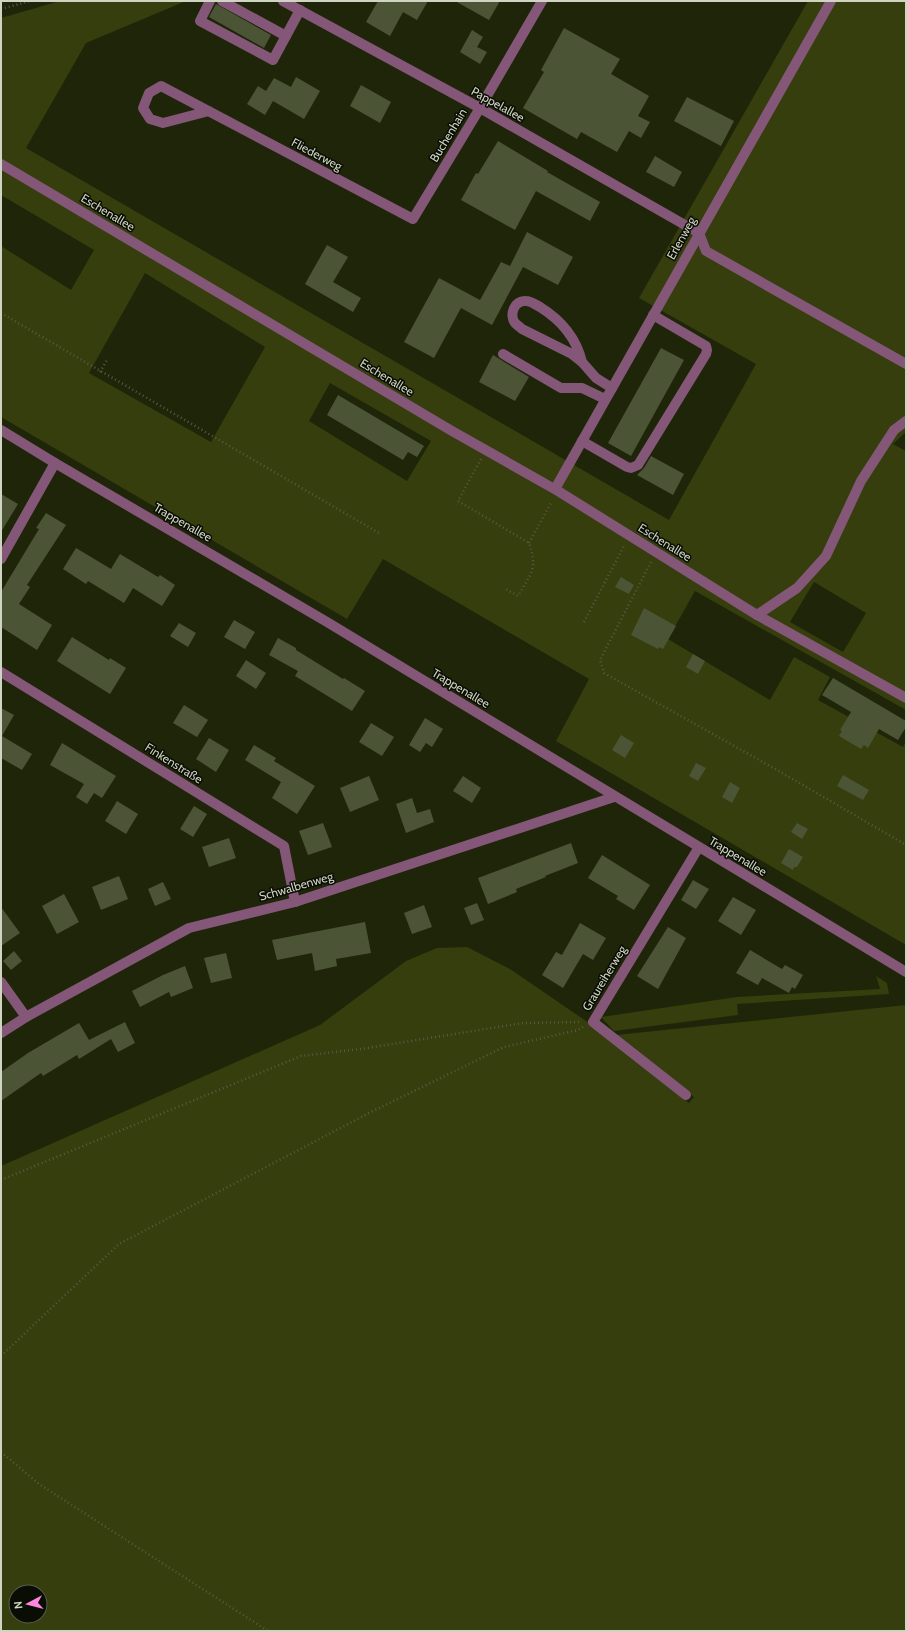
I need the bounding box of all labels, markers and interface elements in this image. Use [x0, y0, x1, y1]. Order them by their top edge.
street label: Pappelallee [469, 83, 527, 125]
street label: Buchenhain [426, 105, 470, 164]
street label: Fliederweg [289, 134, 346, 174]
street label: Eschenallee [78, 190, 138, 234]
street label: Erlenweg [663, 213, 699, 262]
street label: Eschenallee [357, 355, 417, 399]
street label: Trappenallee [151, 499, 215, 545]
street label: Eschenallee [636, 520, 694, 564]
street label: Trappenallee [429, 665, 493, 711]
street label: Finkenstraße [143, 739, 205, 787]
street label: Trappenallee [706, 833, 770, 879]
street label: Schwalbenweg [257, 868, 336, 904]
street label: Graureiherweg [579, 942, 630, 1013]
north arrow [8, 1584, 48, 1624]
text: N [11, 1601, 25, 1610]

